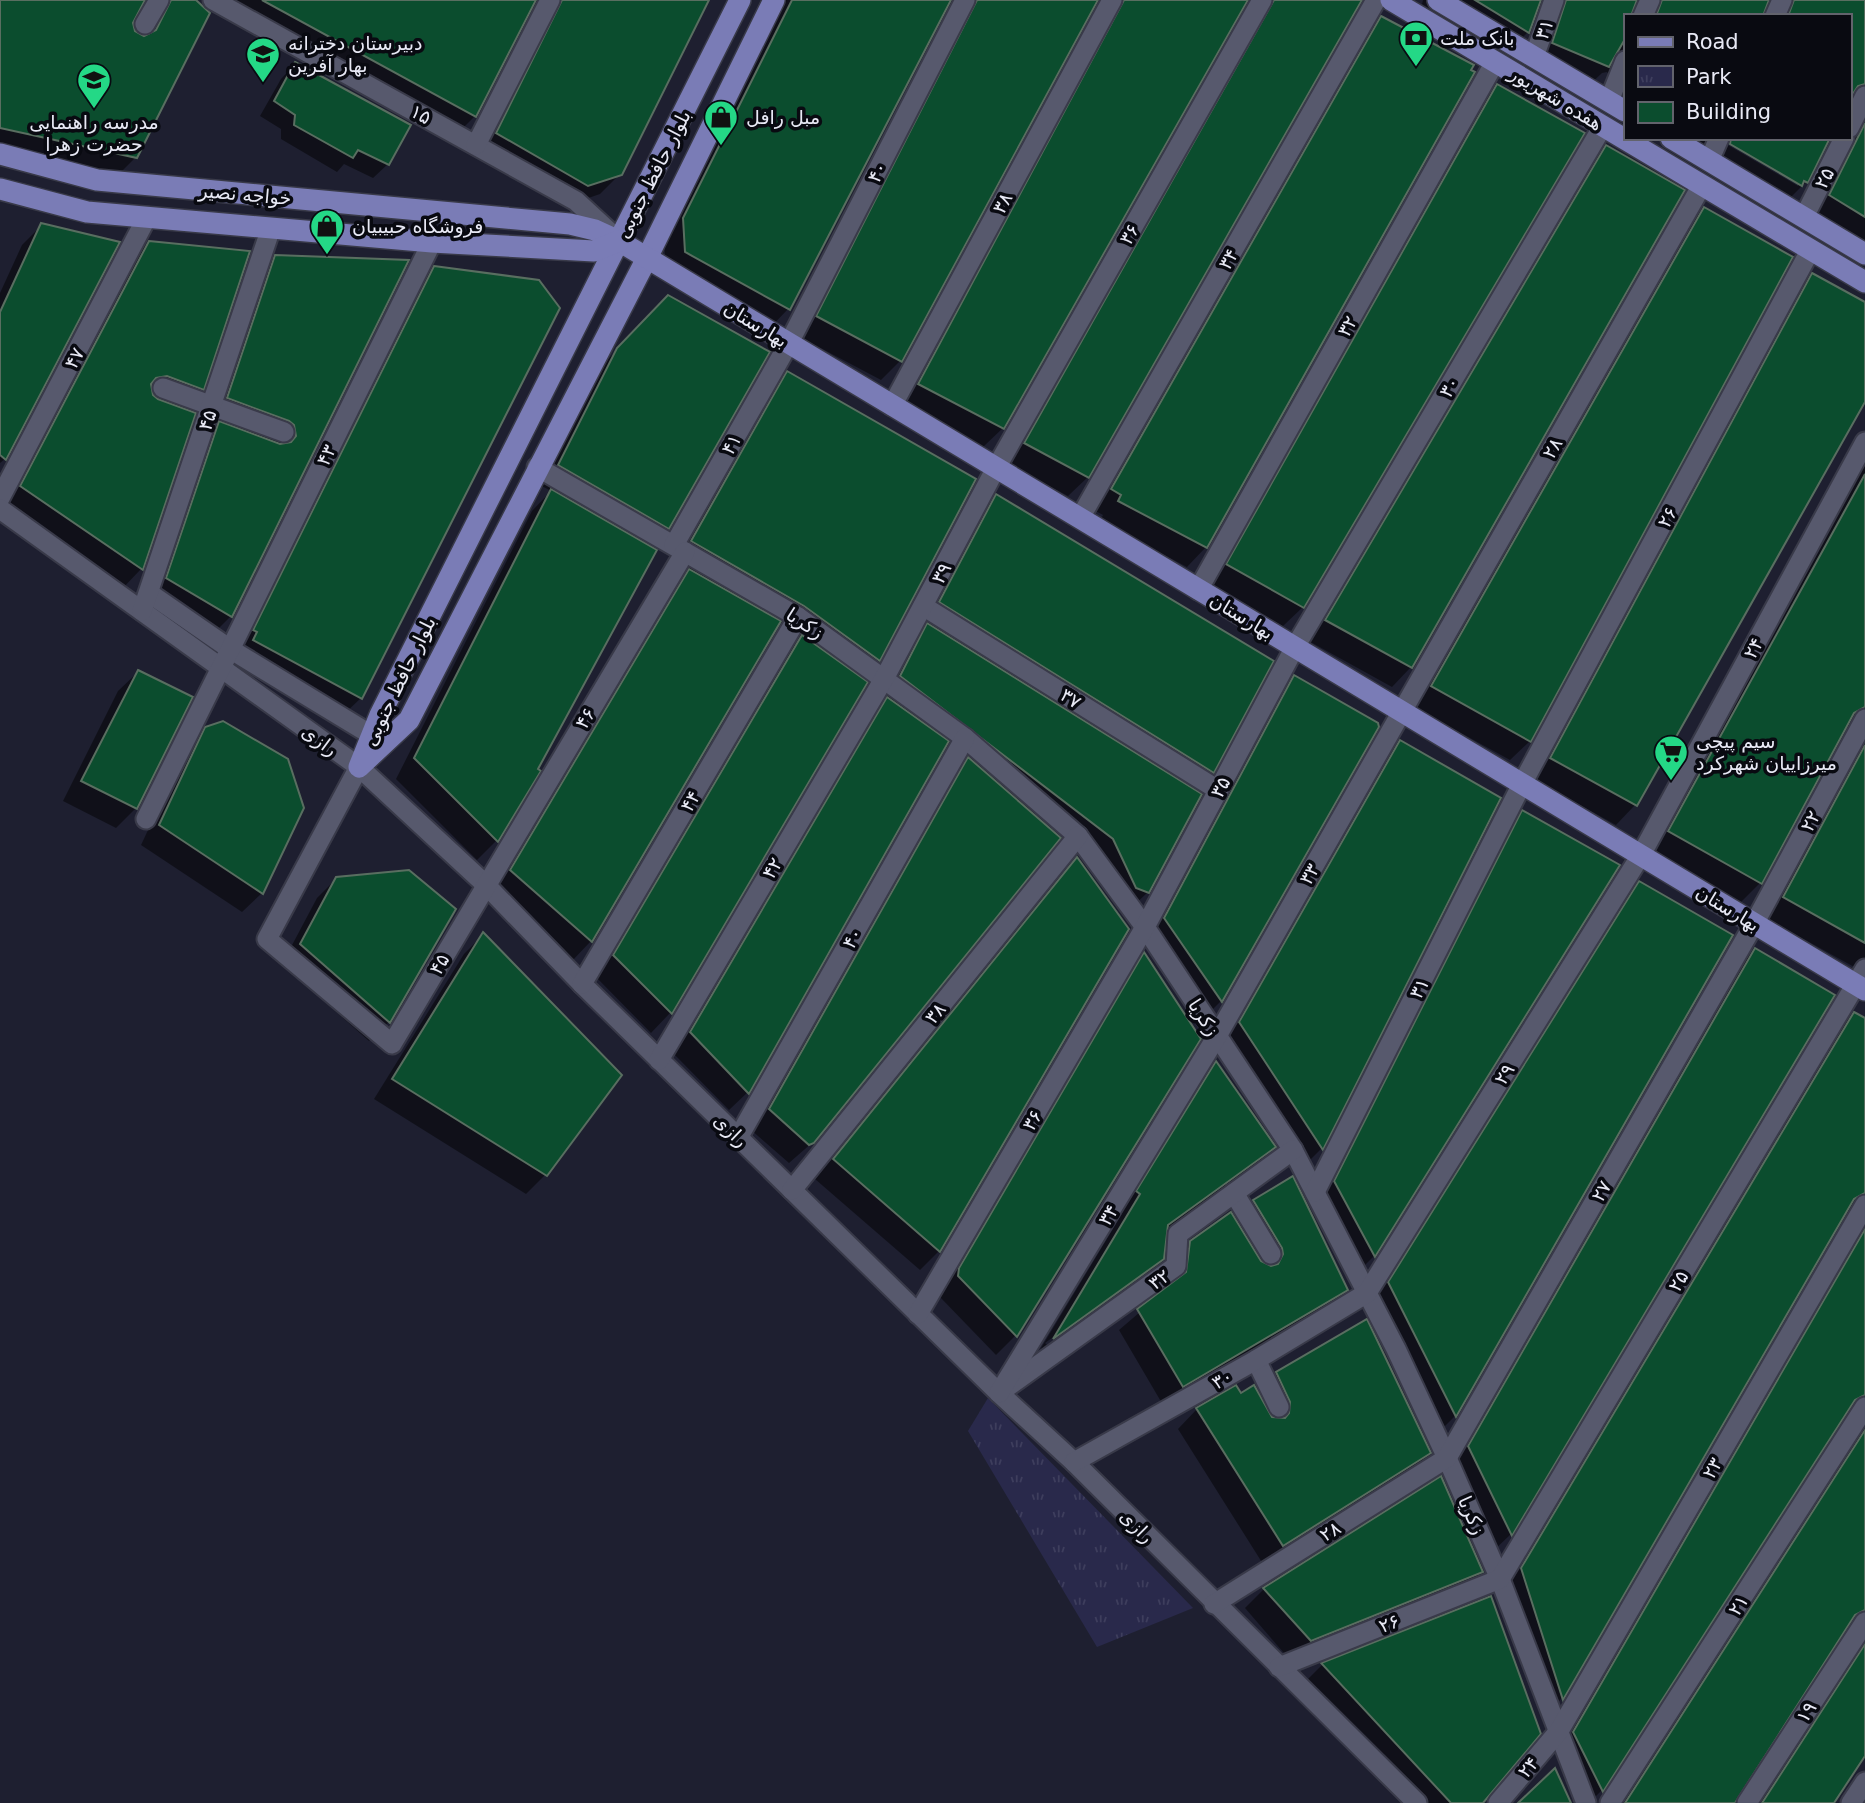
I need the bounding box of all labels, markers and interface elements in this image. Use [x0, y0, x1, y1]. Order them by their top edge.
legend [1624, 14, 1851, 140]
street label: ۳۱ [1530, 16, 1558, 42]
bank icon: بانک ملت [1397, 19, 1435, 68]
place label: بانک ملت [1440, 27, 1515, 49]
text: Road [1686, 30, 1739, 54]
place label: دبیرستان دخترانه بهار آفرین [288, 32, 423, 77]
school or university icon: دبیرستان دخترانه بهار آفرین [244, 35, 282, 84]
school or university icon: مدرسه راهنمایی حضرت زهرا [75, 61, 113, 110]
street label: هفده شهریور [1504, 61, 1607, 135]
text: Park [1686, 65, 1732, 89]
shop icon: مبل رافل [702, 98, 740, 147]
street label: ۱۵ [407, 99, 435, 129]
text: Building [1686, 100, 1771, 124]
street label: بلوار حافظ جنوبی [611, 106, 696, 242]
place label: مبل رافل [746, 106, 820, 129]
place label: مدرسه راهنمایی حضرت زهرا [29, 111, 159, 156]
street label: ۴۰ [863, 158, 891, 186]
street label: ۲۵ [1810, 164, 1838, 192]
street label: خواجه نصیر [197, 179, 292, 210]
street label: ۳۸ [987, 189, 1017, 217]
shop icon: فروشگاه حبیبیان [308, 207, 346, 256]
place label: فروشگاه حبیبیان [352, 215, 483, 238]
street label: ۳۶ [1114, 220, 1144, 248]
street label: ۳۴ [1213, 245, 1243, 273]
street label: بهارستان [720, 296, 792, 352]
street label: ۳۲ [1332, 312, 1362, 340]
street label: ۴۷ [59, 344, 89, 372]
street label: ۳۰ [1434, 373, 1464, 401]
street label: ۴۵ [193, 407, 221, 433]
street label: ۴۱ [716, 430, 746, 458]
street label: ۲۸ [1537, 434, 1567, 462]
street label: ۴۳ [312, 441, 340, 469]
street label: ۲۶ [1652, 503, 1682, 531]
street label: ۳۹ [926, 559, 956, 587]
street label: بهارستان [1206, 588, 1278, 644]
street label: زکریا [782, 603, 828, 644]
street label: بلوار حافظ جنوبی [358, 613, 441, 750]
street label: ۲۴ [1738, 634, 1768, 662]
street label: ۳۷ [1057, 683, 1085, 713]
street label: ۴۶ [570, 704, 600, 732]
street label: رازی [297, 720, 342, 761]
place label: سیم پیچی میرزاییان شهرکرد [1696, 730, 1837, 775]
supermarket icon: سیم پیچی میرزاییان شهرکرد [1652, 733, 1690, 782]
street label: ۳۵ [1205, 773, 1235, 801]
street label: ۴۴ [675, 787, 705, 815]
street label: ۲۲ [1795, 807, 1825, 835]
street label: ۴۲ [757, 854, 787, 882]
street label: ۳۳ [1294, 860, 1324, 888]
street label: بهارستان [1692, 880, 1764, 936]
street label: ۴۰ [837, 924, 867, 952]
street label: ۴۵ [424, 950, 454, 978]
street label: ۳۱ [1405, 974, 1433, 1002]
street label: زکریا [1183, 994, 1224, 1040]
street label: ۳۸ [920, 998, 950, 1028]
street label: ۲۹ [1489, 1060, 1519, 1088]
street label: ۳۶ [1017, 1106, 1047, 1134]
street label: رازی [709, 1109, 752, 1152]
street label: ۲۷ [1586, 1177, 1616, 1205]
street label: ۳۴ [1093, 1201, 1123, 1229]
street label: ۳۲ [1144, 1264, 1174, 1294]
street label: ۲۵ [1663, 1267, 1693, 1295]
street label: ۳۰ [1208, 1364, 1236, 1394]
street label: ۲۳ [1697, 1454, 1727, 1482]
street label: زکریا [1453, 1492, 1490, 1538]
street label: رازی [1115, 1505, 1158, 1548]
street label: ۲۸ [1316, 1516, 1344, 1546]
street label: ۲۱ [1723, 1590, 1753, 1620]
street label: ۲۶ [1375, 1609, 1403, 1637]
street label: ۱۹ [1791, 1697, 1821, 1727]
street label: ۲۴ [1513, 1752, 1543, 1782]

